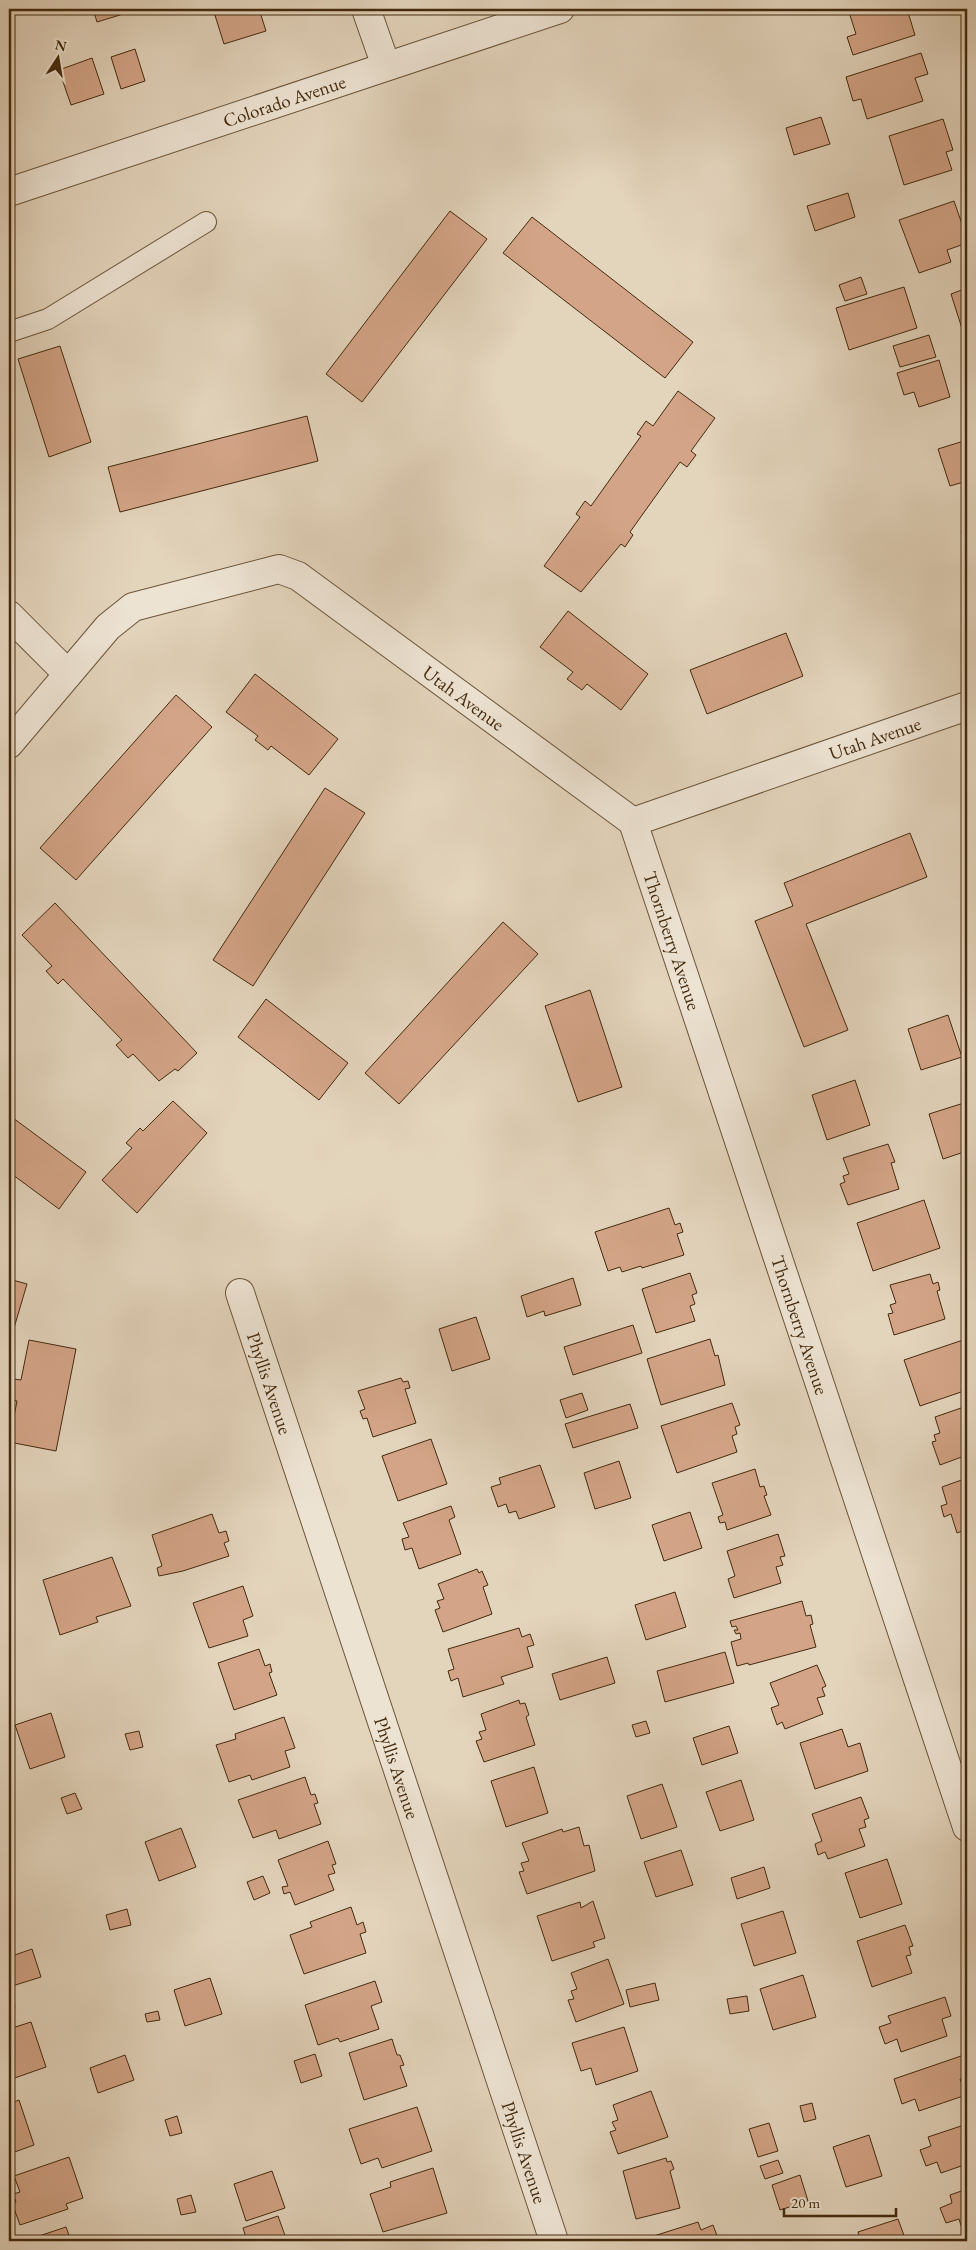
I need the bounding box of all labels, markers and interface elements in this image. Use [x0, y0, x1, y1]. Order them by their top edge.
north arrow [32, 32, 82, 82]
text: N [53, 35, 69, 55]
street label: Colorado Avenue [220, 69, 349, 133]
street label: Utah Avenue [418, 659, 510, 736]
street label: Utah Avenue [825, 710, 924, 766]
street label: Thornberry Avenue [638, 868, 707, 1013]
street label: Thornberry Avenue [765, 1252, 835, 1398]
street label: Phyllis Avenue [241, 1329, 298, 1438]
street label: Phyllis Avenue [369, 1713, 426, 1822]
street label: Phyllis Avenue [496, 2098, 553, 2206]
scale bar [784, 2185, 896, 2217]
text: 20 m [791, 2193, 820, 2212]

